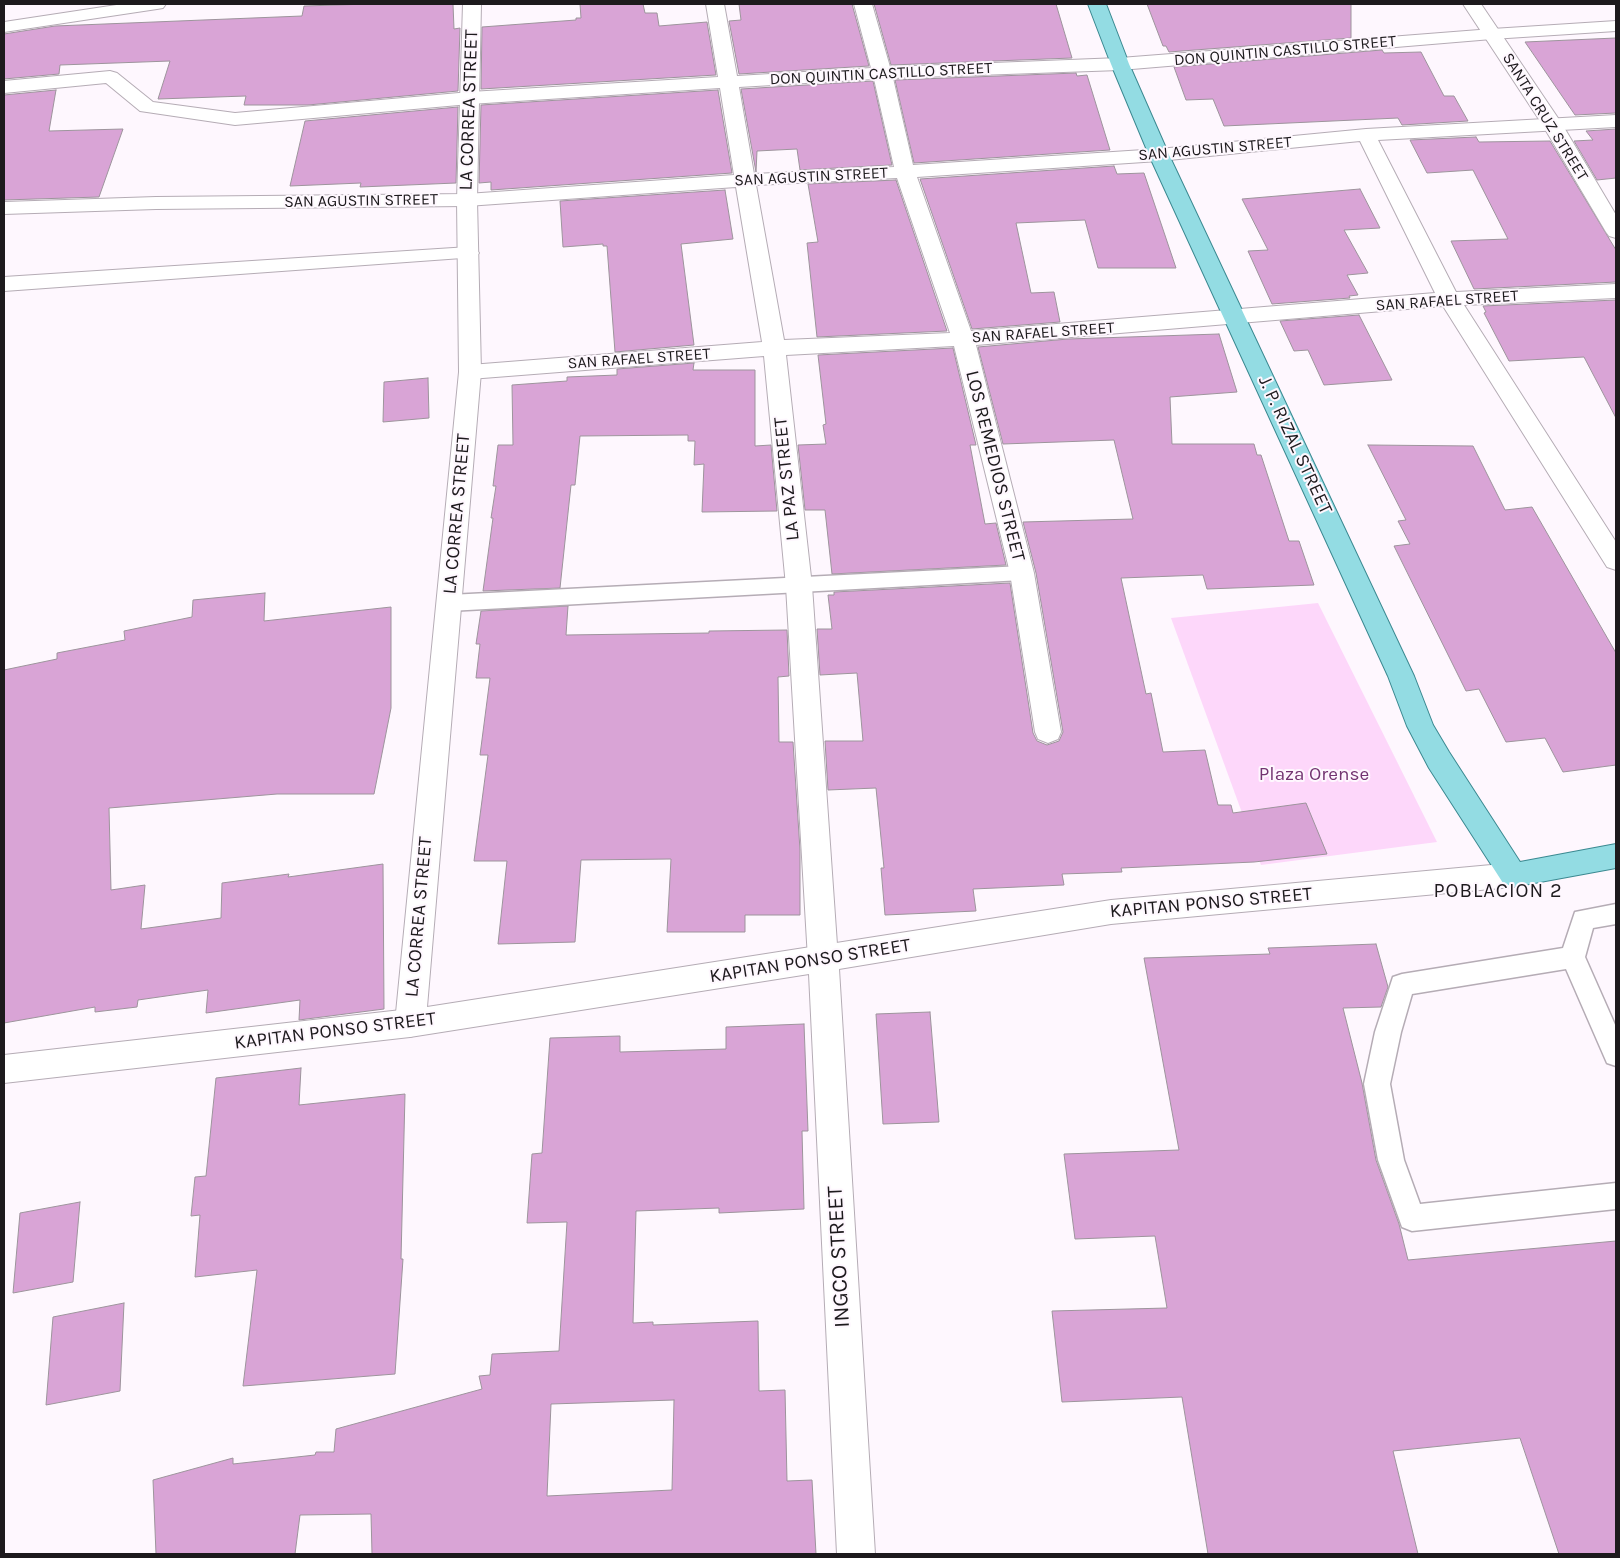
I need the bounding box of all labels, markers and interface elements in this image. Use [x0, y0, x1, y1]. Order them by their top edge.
street label: LA CORREA STREET [455, 29, 483, 191]
street label: DON QUINTIN CASTILLO STREET [1173, 32, 1397, 70]
street label: SANTA CRUZ STREET [1498, 50, 1592, 184]
street label: DON QUINTIN CASTILLO STREET [769, 59, 993, 89]
street label: SAN AGUSTIN STREET [1137, 133, 1293, 165]
street label: SAN AGUSTIN STREET [734, 163, 888, 191]
street label: SAN AGUSTIN STREET [284, 190, 438, 212]
street label: SAN RAFAEL STREET [1375, 286, 1519, 316]
street label: SAN RAFAEL STREET [971, 318, 1115, 348]
street label: SAN RAFAEL STREET [567, 344, 711, 374]
street label: LOS REMEDIOS STREET [960, 368, 1030, 564]
street label: J. P. RIZAL STREET [1253, 372, 1337, 518]
street label: LA PAZ STREET [769, 416, 805, 542]
street label: LA CORREA STREET [439, 433, 475, 595]
park label: Plaza Orense [1259, 764, 1369, 786]
street label: LA CORREA STREET [401, 836, 437, 998]
district label: POBLACION 2 [1432, 879, 1564, 903]
street label: KAPITAN PONSO STREET [1109, 883, 1313, 923]
street label: KAPITAN PONSO STREET [708, 934, 912, 988]
street label: KAPITAN PONSO STREET [233, 1007, 437, 1055]
street label: INGCO STREET [822, 1186, 856, 1328]

